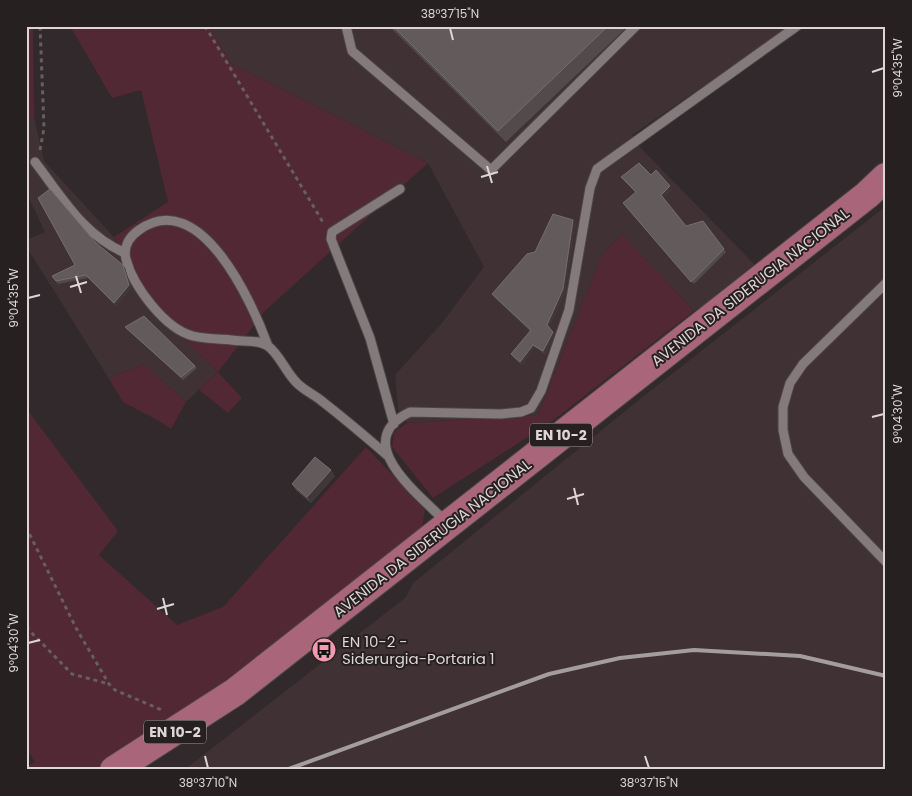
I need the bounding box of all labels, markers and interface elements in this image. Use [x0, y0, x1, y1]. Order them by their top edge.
text: 38°37'15"N [421, 5, 479, 22]
text: 9°04'35"W [889, 38, 906, 98]
street label: AVENIDA DA SIDERUGIA NACIONAL [647, 203, 854, 371]
text: 9°04'35"W [5, 268, 22, 328]
text: 9°04'30"W [889, 384, 906, 444]
road number: EN 10-2 [530, 424, 592, 446]
street label: AVENIDA DA SIDERUGIA NACIONAL [329, 454, 536, 622]
text: 9°04'30"W [5, 613, 22, 673]
place label: EN 10-2 - Siderurgia-Portaria 1 [342, 631, 495, 669]
bus stop icon: EN 10-2 - Siderurgia-Portaria 1 [311, 637, 337, 663]
road number: EN 10-2 [144, 720, 206, 744]
text: 38°37'10"N [179, 774, 237, 791]
text: 38°37'15"N [620, 774, 678, 791]

